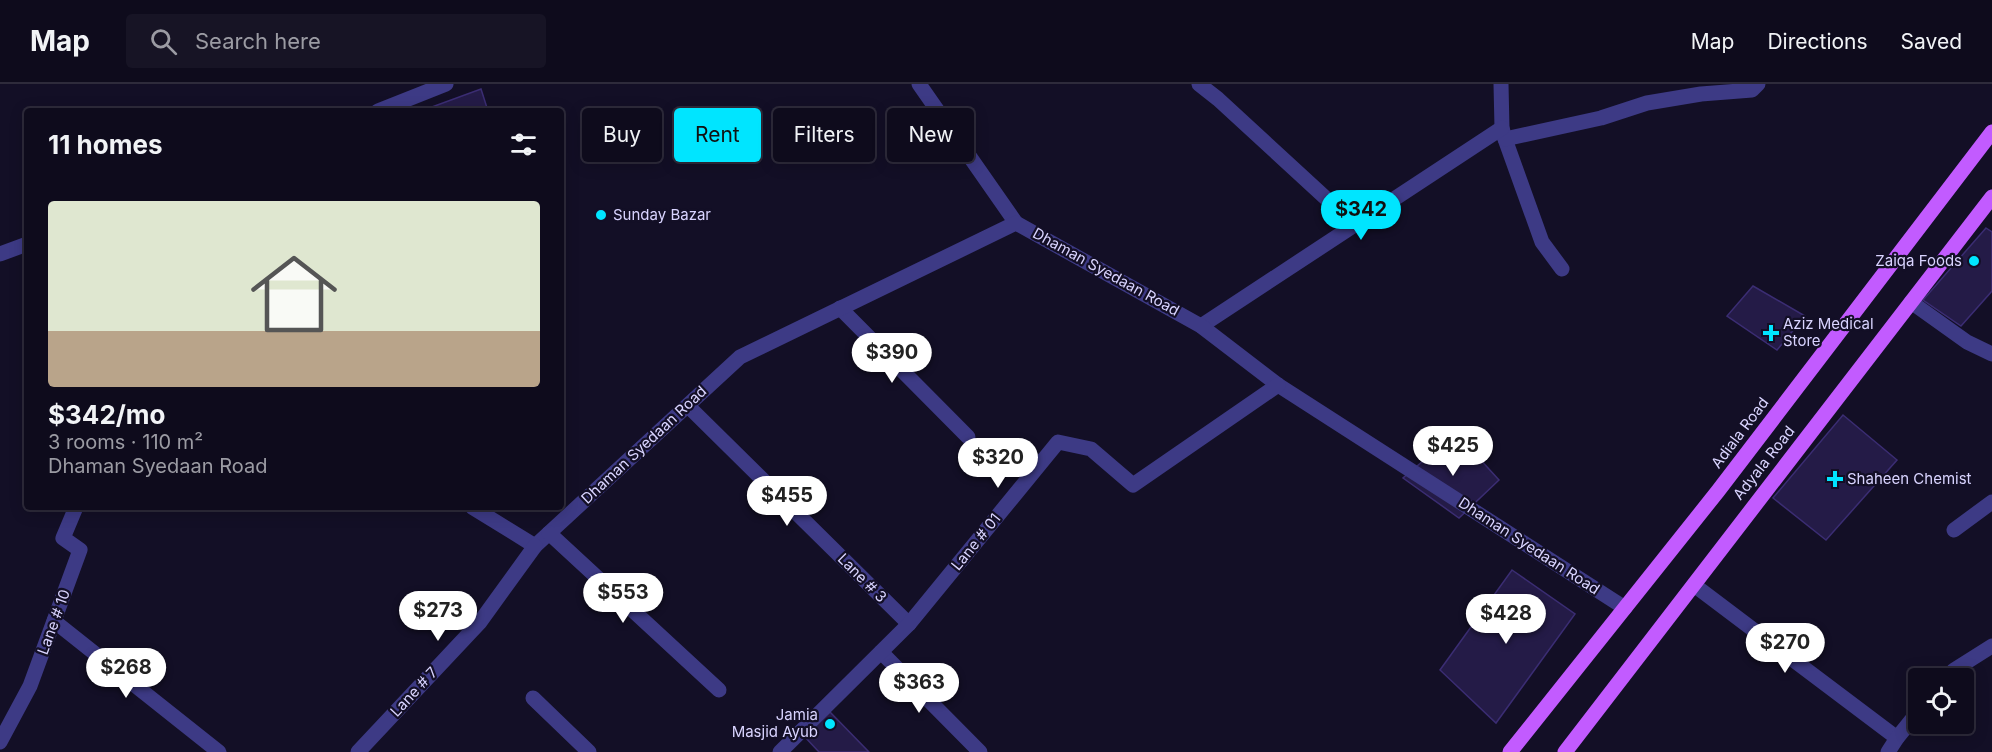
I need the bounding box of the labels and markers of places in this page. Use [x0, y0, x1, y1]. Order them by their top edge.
pin: $342 [1325, 190, 1397, 241]
place label: Sunday Bazar [613, 205, 711, 224]
marker: Sunday Bazar [594, 208, 608, 222]
place label: Zaiqa Foods [1875, 251, 1962, 270]
marker: Zaiqa Foods [1967, 254, 1981, 268]
place label: Aziz Medical Store [1783, 314, 1874, 350]
marker: Aziz Medical Store [1764, 326, 1778, 340]
pin: $390 [856, 333, 928, 384]
pin: $425 [1417, 426, 1489, 477]
pin: $320 [962, 438, 1034, 489]
place label: Shaheen Chemist [1847, 469, 1972, 488]
marker: Shaheen Chemist [1828, 472, 1842, 486]
pin: $455 [751, 476, 823, 527]
pin: $553 [587, 573, 659, 624]
pin: $273 [402, 591, 474, 642]
pin: $428 [1470, 594, 1542, 645]
pin: $270 [1749, 623, 1821, 674]
pin: $268 [90, 648, 162, 699]
pin: $363 [883, 663, 955, 714]
place label: Jamia Masjid Ayub [732, 705, 818, 741]
marker: Jamia Masjid Ayub [823, 717, 837, 731]

